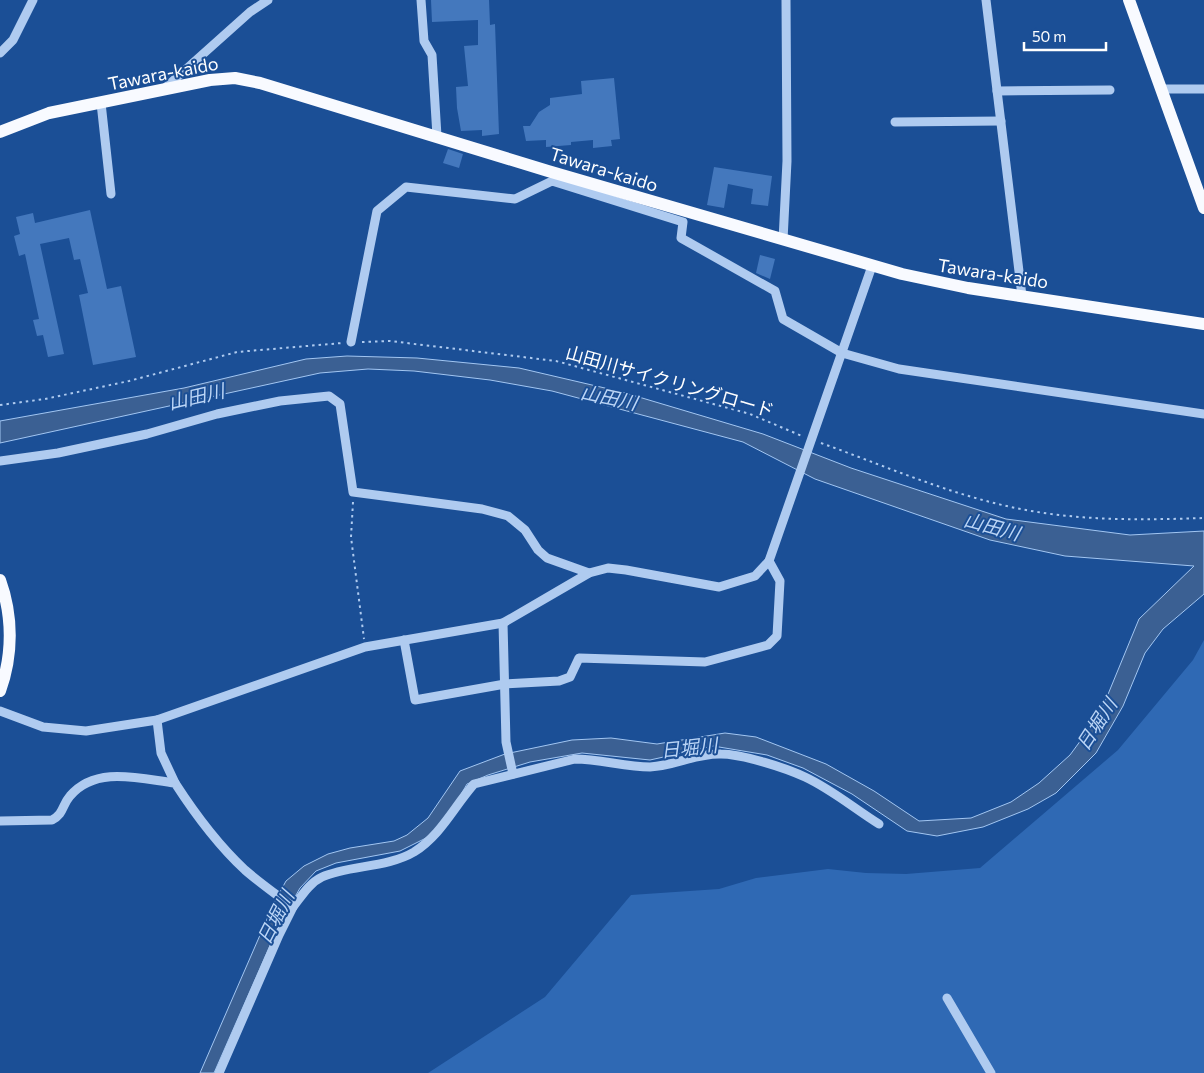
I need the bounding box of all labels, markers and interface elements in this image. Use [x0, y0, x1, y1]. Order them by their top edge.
scale bar [1024, 20, 1106, 52]
text: 50 m [1032, 27, 1066, 45]
street label: Tawara-kaido [106, 52, 220, 94]
street label: Tawara-kaido [547, 142, 661, 196]
street label: Tawara-kaido [936, 253, 1050, 293]
street label: 山田川サイクリングロード [563, 341, 777, 421]
water label: 山田川 [166, 378, 228, 414]
water label: 山田川 [579, 380, 639, 414]
water label: 山田川 [961, 508, 1024, 545]
water label: 日堀川 [1071, 692, 1122, 754]
water label: 日堀川 [659, 732, 721, 761]
water label: 日堀川 [252, 885, 299, 948]

